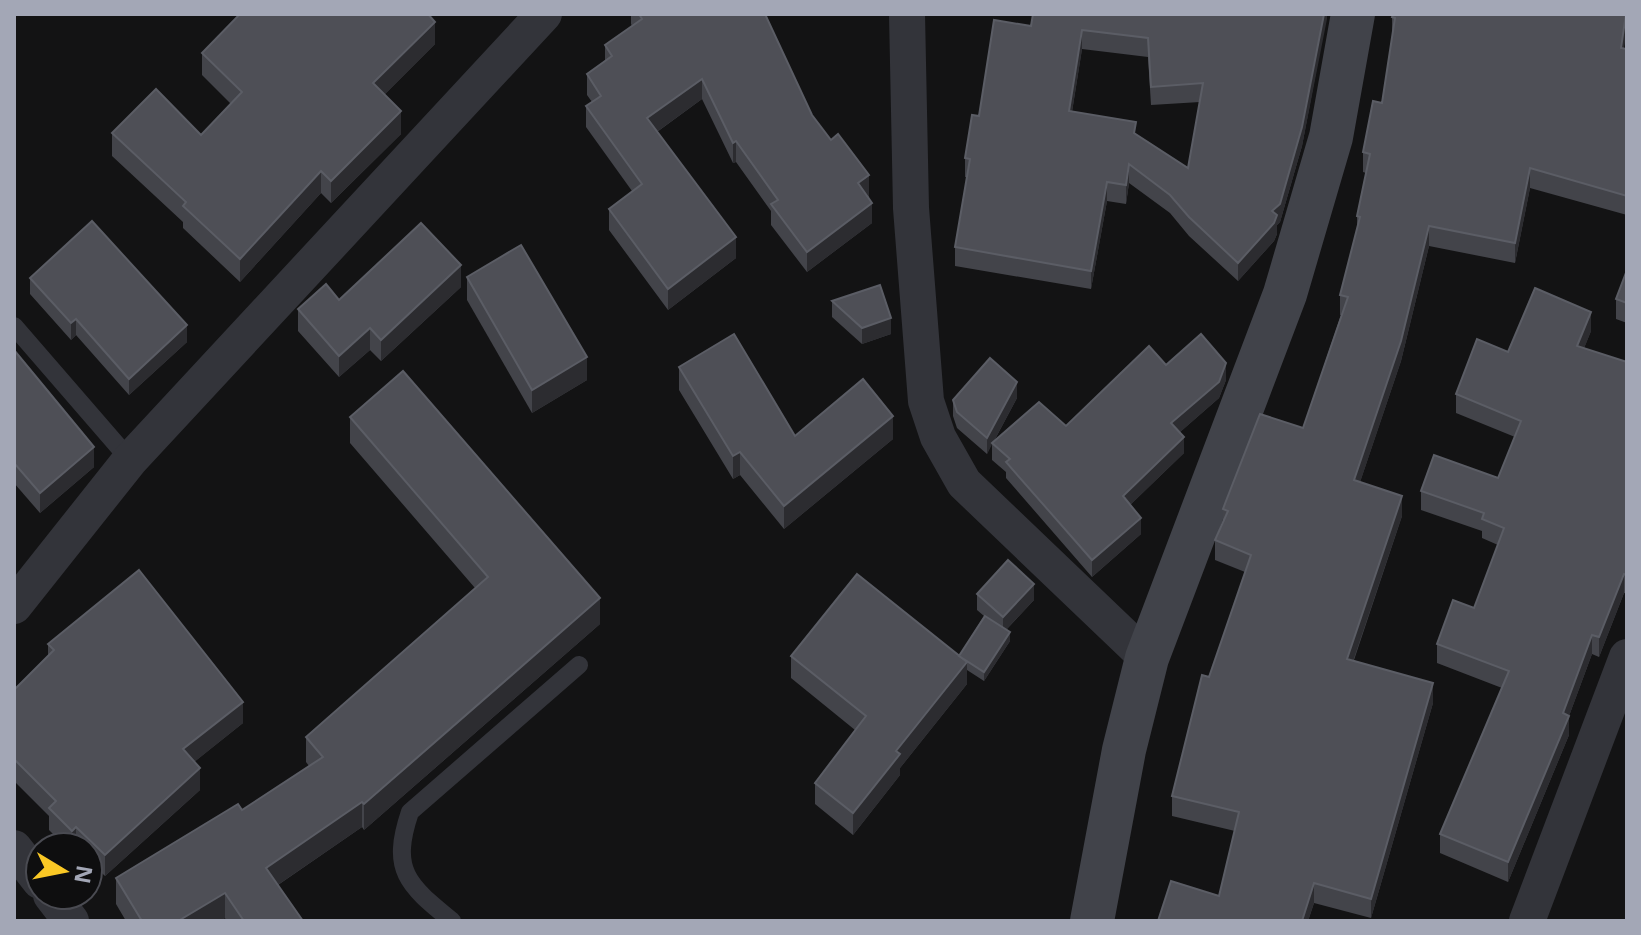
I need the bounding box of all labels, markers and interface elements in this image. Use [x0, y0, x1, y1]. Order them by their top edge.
north arrow [24, 831, 104, 911]
text: N [68, 863, 101, 886]

